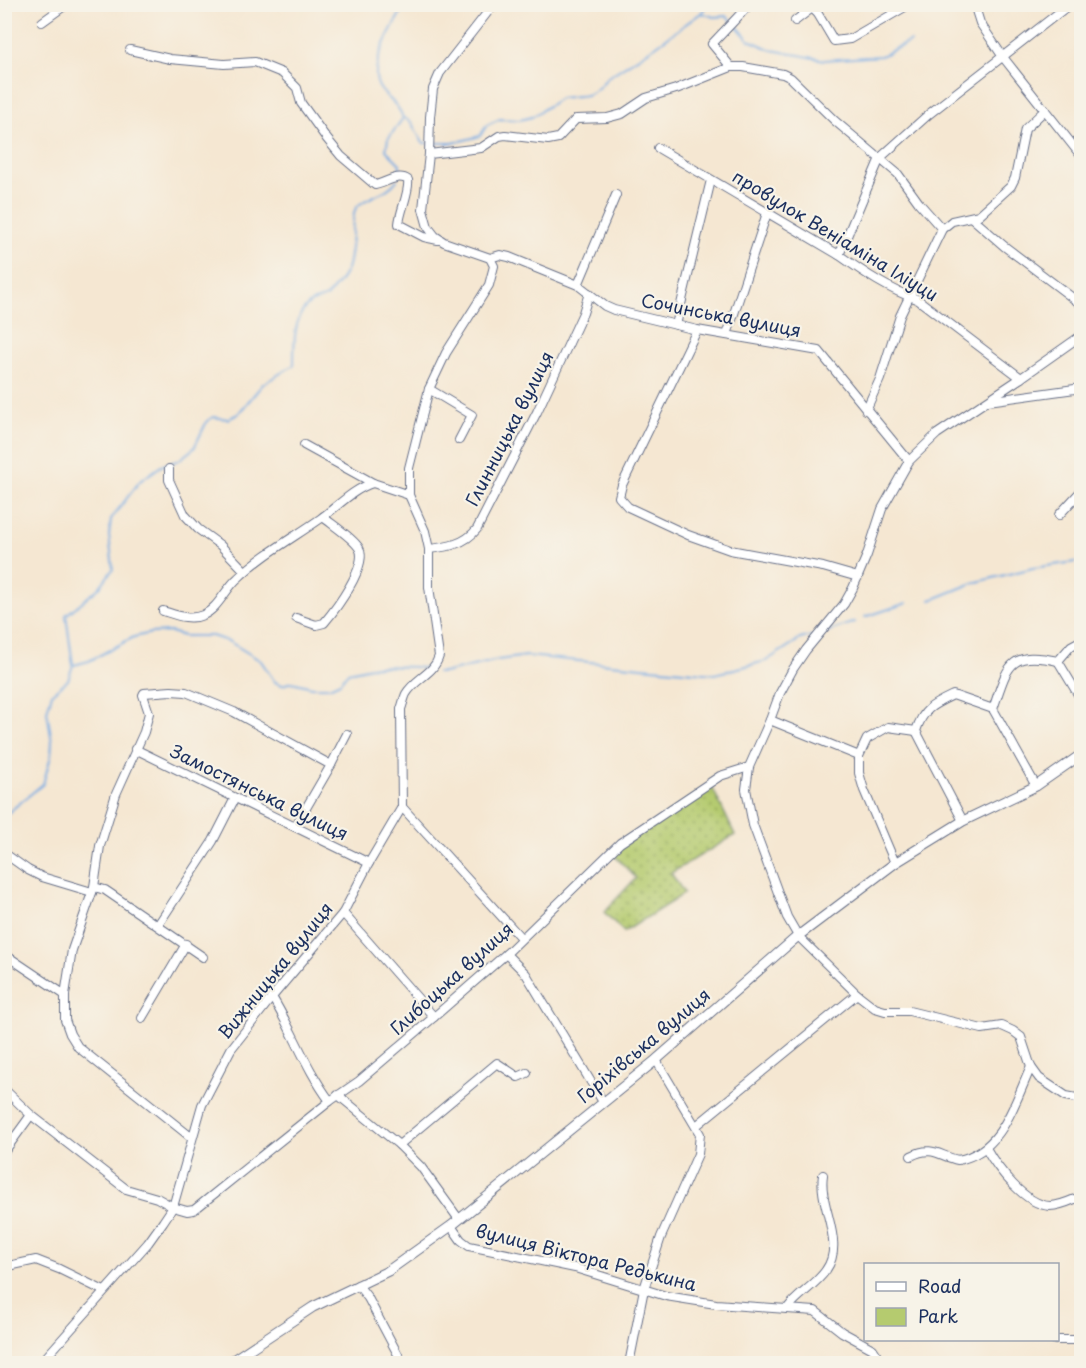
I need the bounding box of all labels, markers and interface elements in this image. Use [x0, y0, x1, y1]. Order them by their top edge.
street label: провулок Веніаміна Іліуци [728, 162, 944, 307]
street label: Сочинська вулиця [639, 286, 804, 343]
street label: Глинницька вулиця [458, 346, 559, 511]
street label: Замостянська вулиця [166, 737, 353, 847]
street label: Вижницька вулиця [211, 896, 339, 1044]
street label: Глибоцька вулиця [383, 915, 519, 1041]
street label: Горіхівська вулиця [571, 981, 716, 1109]
street label: вулиця Віктора Редькина [473, 1216, 700, 1297]
legend [864, 1263, 1059, 1341]
text: Road [918, 1272, 962, 1299]
text: Park [918, 1302, 958, 1329]

